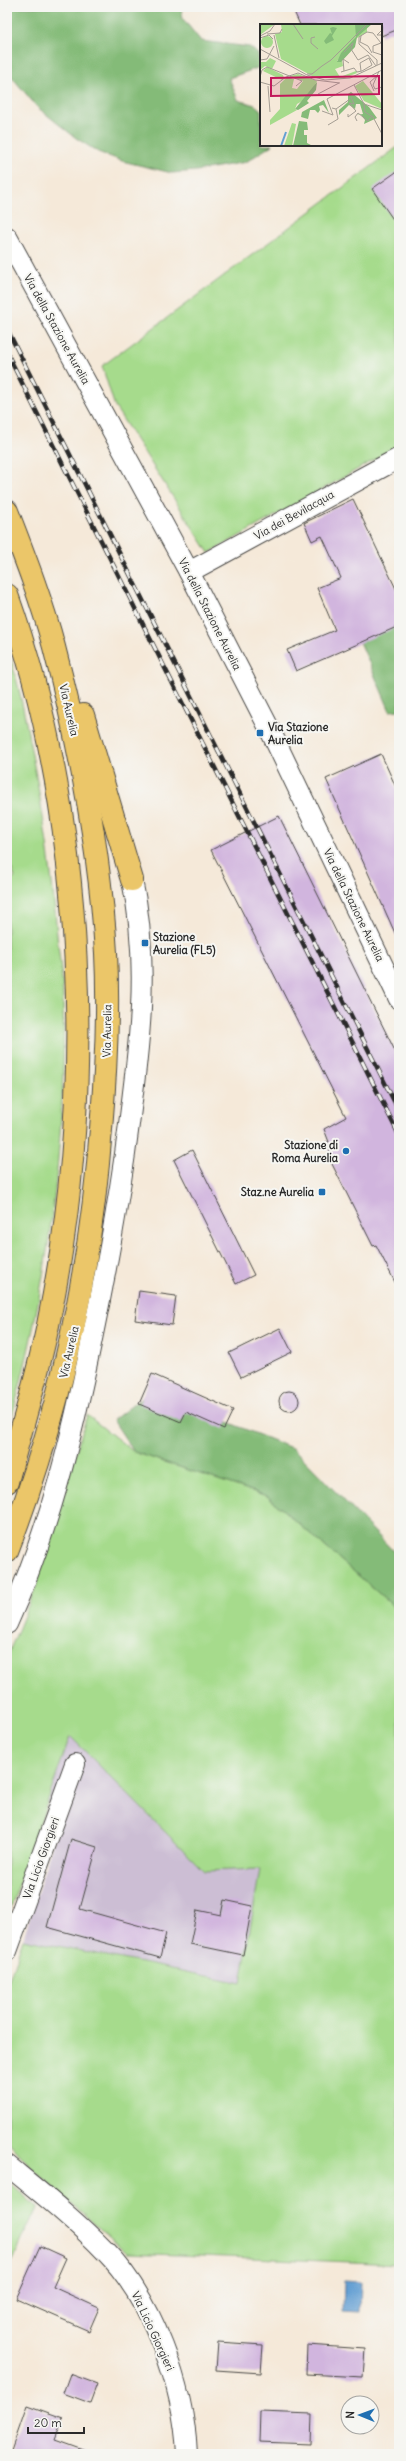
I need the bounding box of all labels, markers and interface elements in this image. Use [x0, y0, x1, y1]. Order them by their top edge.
inset map [260, 24, 382, 146]
street label: Via della Stazione Aurelia [21, 271, 93, 387]
street label: Via dei Bevilacqua [251, 487, 337, 543]
street label: Via della Stazione Aurelia [176, 556, 244, 672]
street label: Via Aurelia [56, 683, 82, 737]
place label: Via Stazione Aurelia [268, 720, 328, 747]
marker: Via Stazione Aurelia [255, 728, 265, 738]
street label: Via della Stazione Aurelia [321, 846, 387, 964]
place label: Stazione Aurelia (FL5) [153, 930, 216, 958]
marker: Stazione Aurelia (FL5) [140, 938, 150, 948]
street label: Via Aurelia [100, 1004, 114, 1058]
place label: Stazione di Roma Aurelia [272, 1138, 339, 1165]
marker: Stazione di Roma Aurelia [341, 1146, 351, 1156]
place label: Staz.ne Aurelia [241, 1185, 315, 1199]
marker: Staz.ne Aurelia [317, 1187, 327, 1197]
street label: Via Aurelia [56, 1325, 82, 1379]
street label: Via Licio Giorgieri [20, 1815, 62, 1901]
street label: Via Licio Giorgieri [128, 2289, 178, 2373]
north arrow [340, 2395, 380, 2435]
scale bar [28, 2409, 84, 2435]
text: N [343, 2411, 357, 2419]
text: 20 m [34, 2415, 62, 2430]

